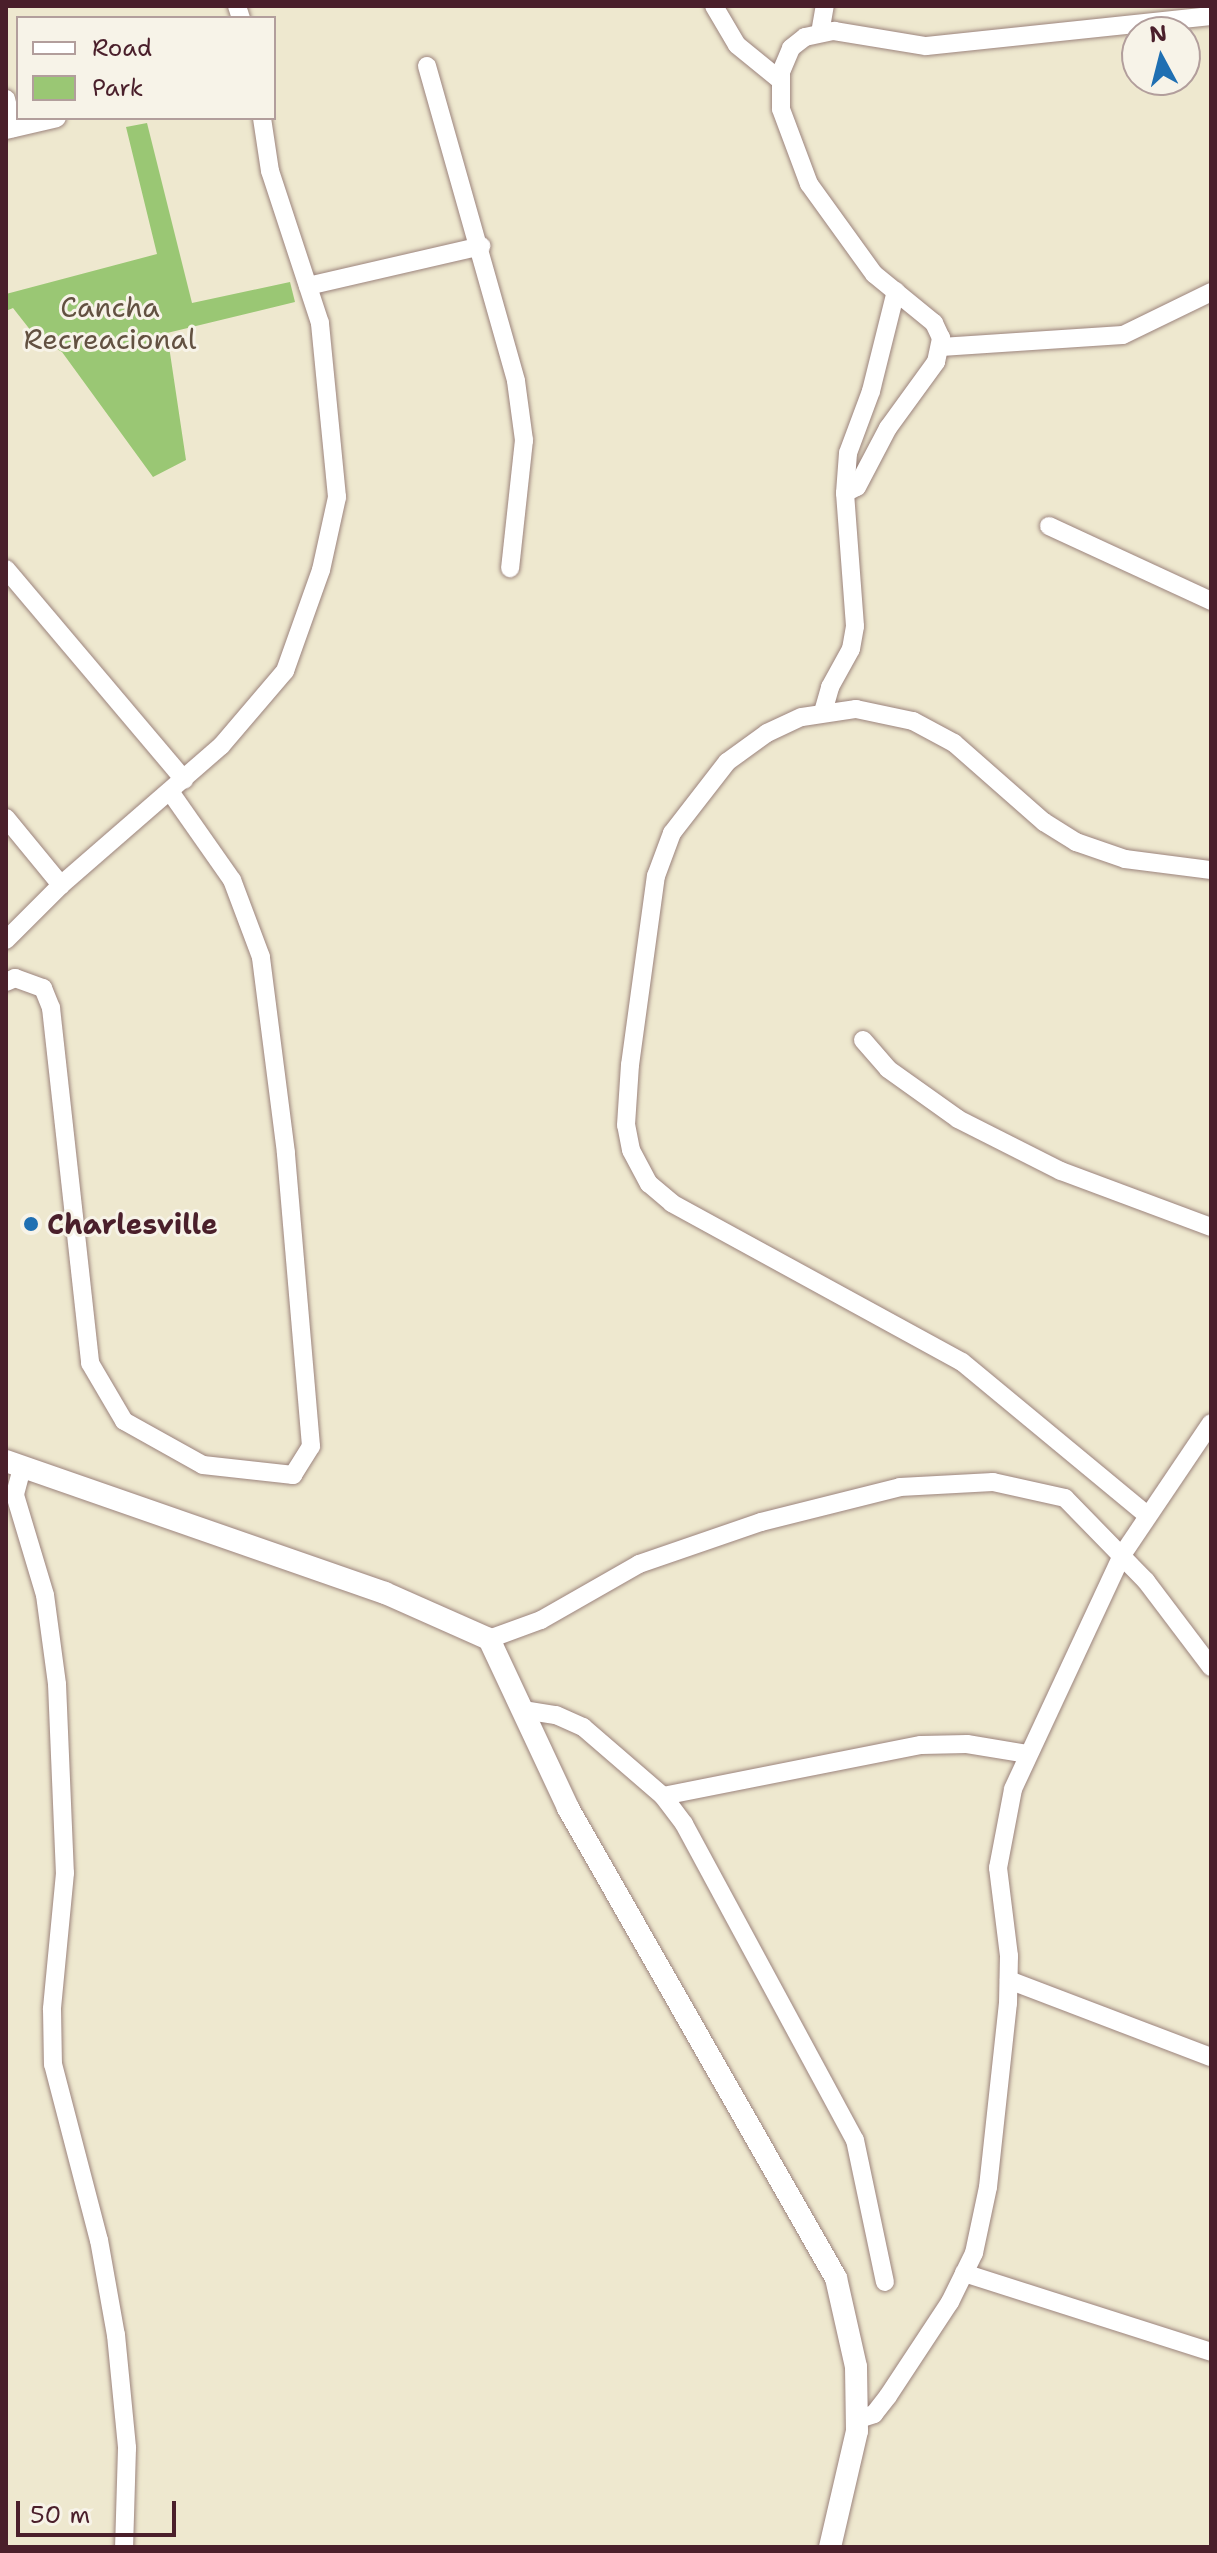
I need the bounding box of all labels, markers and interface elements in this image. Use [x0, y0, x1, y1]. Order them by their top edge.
legend [16, 16, 276, 120]
north arrow [1121, 16, 1201, 96]
text: N [1148, 18, 1169, 49]
text: Road [92, 32, 152, 64]
text: Park [92, 72, 144, 104]
park label: Cancha Recreacional [24, 290, 196, 356]
place label: Charlesville [47, 1207, 218, 1241]
marker: Charlesville [22, 1215, 40, 1233]
scale bar [20, 2485, 180, 2535]
text: 50 m [30, 2499, 90, 2531]

